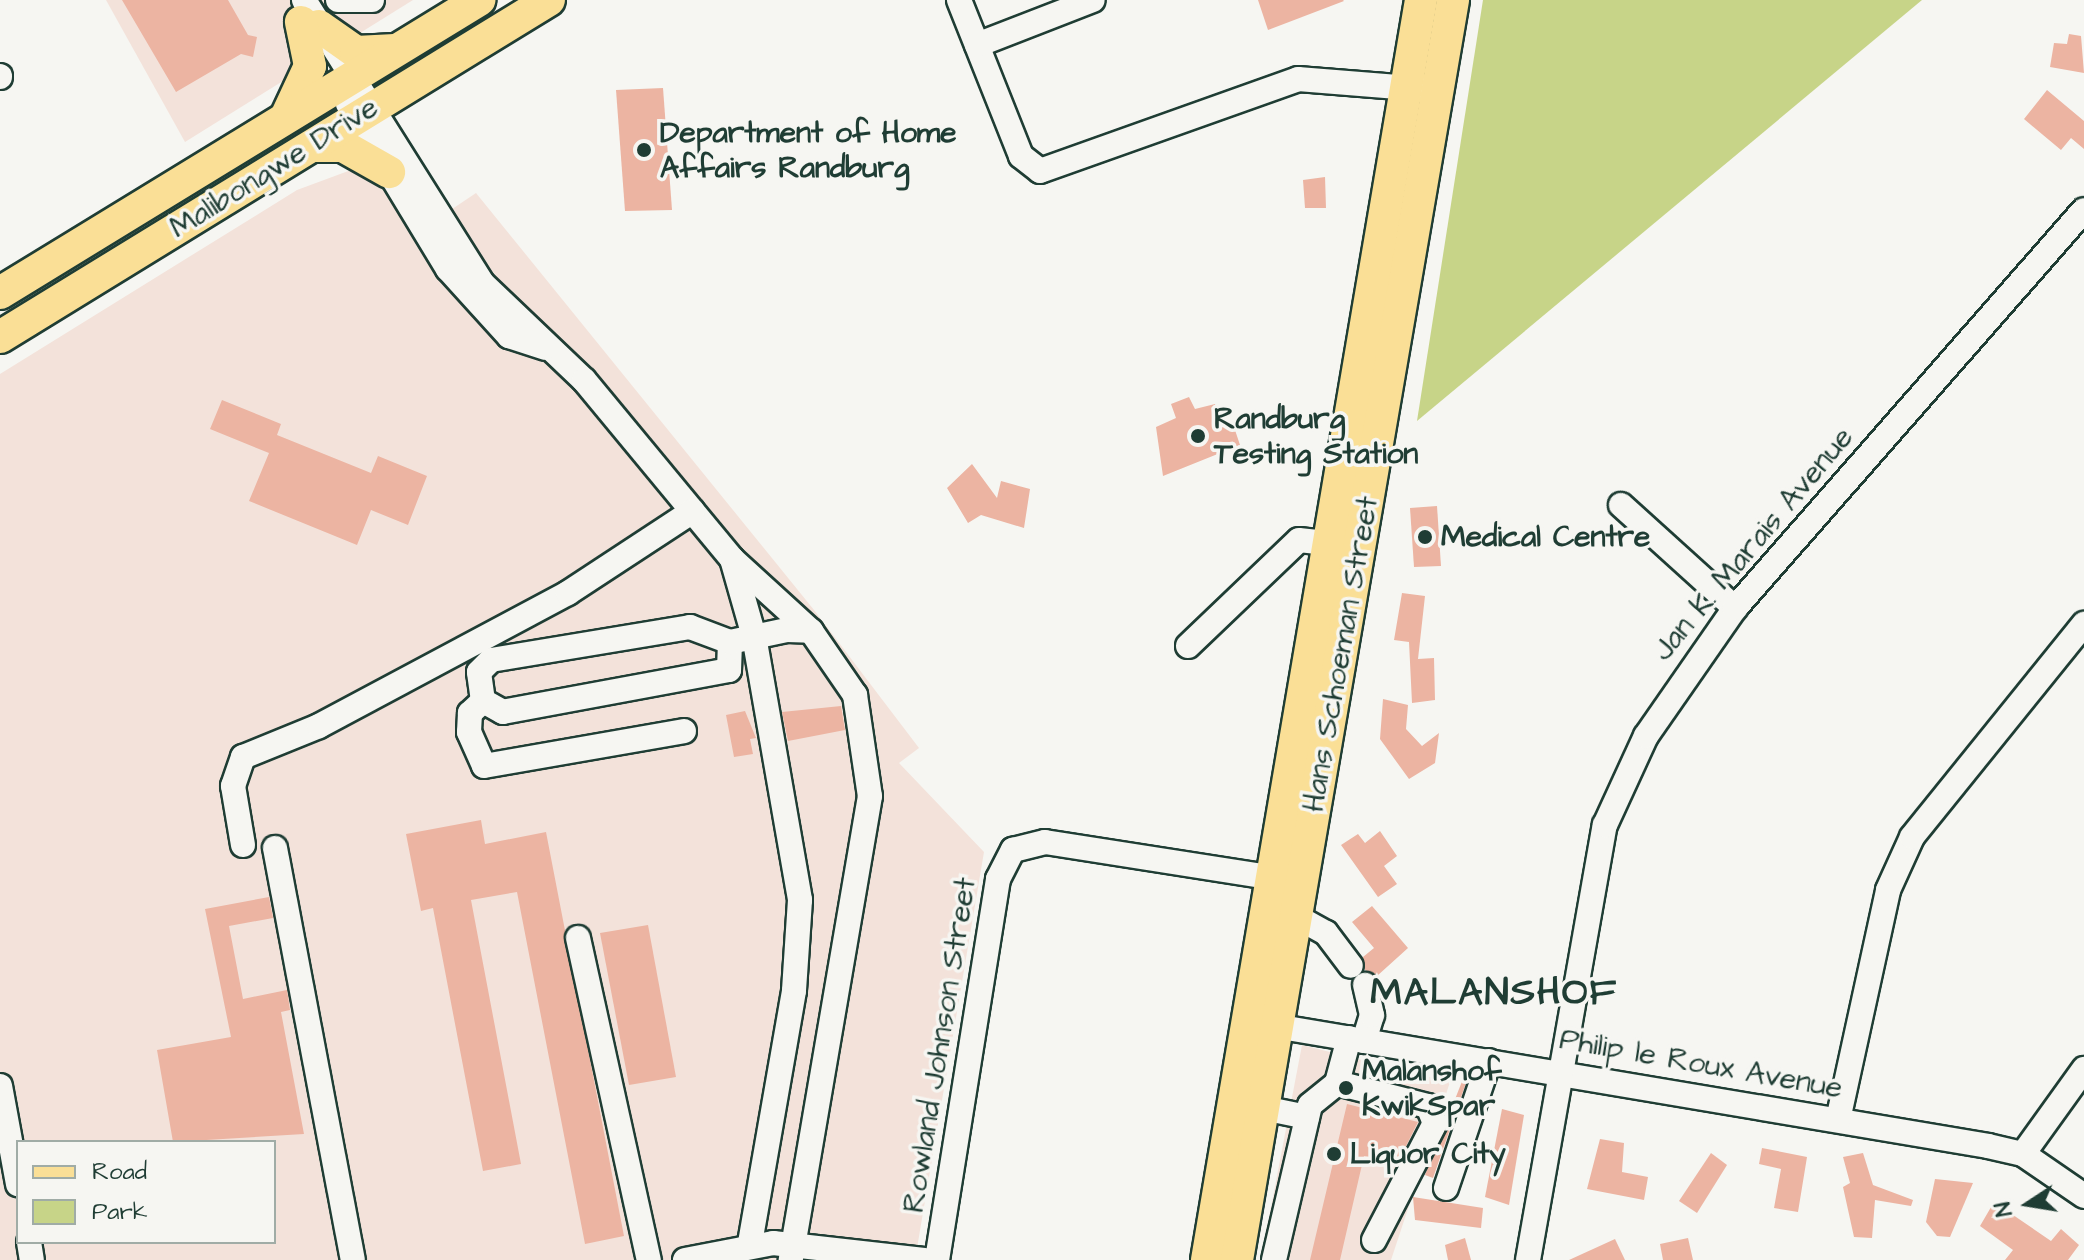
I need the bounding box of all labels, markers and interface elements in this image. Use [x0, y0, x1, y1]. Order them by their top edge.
street label: Malibongwe Drive [163, 90, 385, 246]
place label: Department of Home Affairs Randburg [660, 115, 956, 186]
marker: Department of Home Affairs Randburg [635, 141, 653, 159]
place label: Randburg Testing Station [1214, 401, 1418, 472]
street label: Jan K. Marais Avenue [1645, 420, 1861, 668]
marker: Randburg Testing Station [1189, 427, 1207, 445]
street label: Hans Schoeman Street [1295, 493, 1387, 815]
place label: Medical Centre [1441, 519, 1650, 555]
marker: Medical Centre [1416, 528, 1434, 546]
street label: Rowland Johnson Street [896, 875, 984, 1215]
district label: MALANSHOF [1370, 971, 1618, 1017]
street label: Philip le Roux Avenue [1557, 1021, 1845, 1107]
place label: Malanshof KwikSpar [1362, 1053, 1502, 1124]
marker: Malanshof KwikSpar [1337, 1079, 1355, 1097]
place label: Liquor City [1350, 1136, 1506, 1172]
legend [16, 1140, 276, 1244]
marker: Liquor City [1325, 1145, 1343, 1163]
text: Road [92, 1155, 147, 1189]
north arrow [1988, 1164, 2068, 1244]
text: Park [92, 1195, 148, 1229]
text: N [1987, 1199, 2021, 1219]

